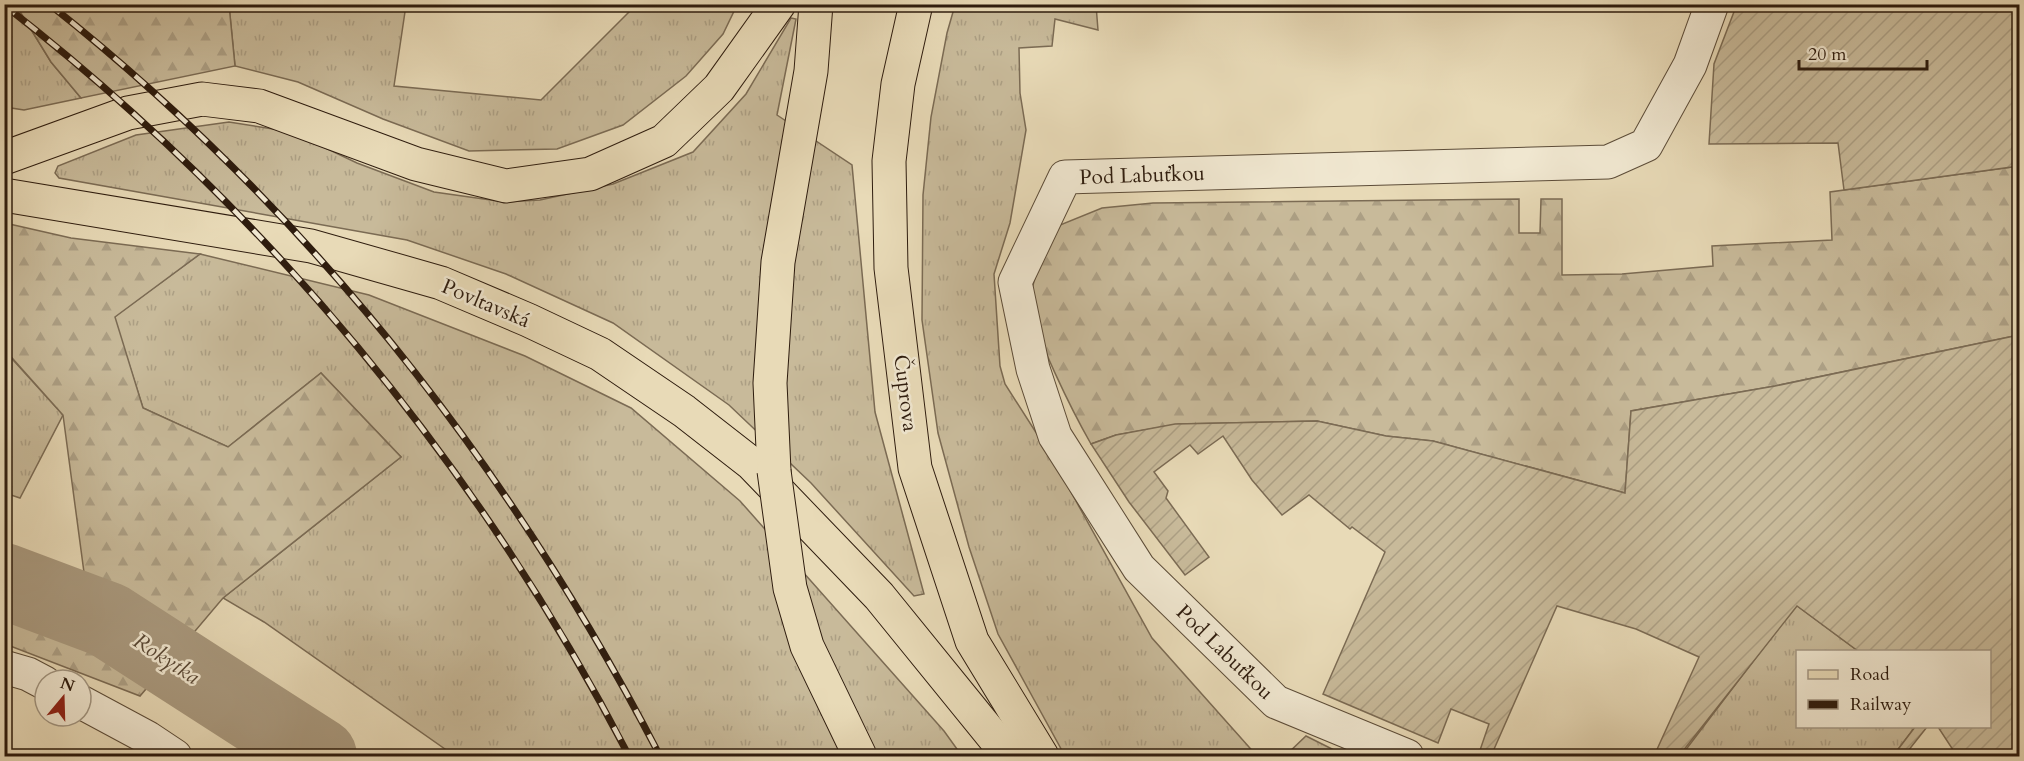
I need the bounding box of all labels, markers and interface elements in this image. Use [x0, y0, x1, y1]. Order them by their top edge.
scale bar [1799, 33, 1926, 71]
text: 20 m [1808, 42, 1847, 67]
street label: Pod Labuťkou [1079, 159, 1205, 192]
street label: Povltavská [437, 272, 534, 335]
street label: Čuprova [886, 353, 926, 433]
street label: Pod Labuťkou [1169, 598, 1280, 706]
water label: Rokytka [127, 626, 206, 692]
legend [1796, 650, 1991, 728]
text: Road [1850, 662, 1890, 687]
north arrow [33, 668, 93, 728]
text: N [57, 672, 78, 697]
text: Railway [1850, 692, 1912, 717]

